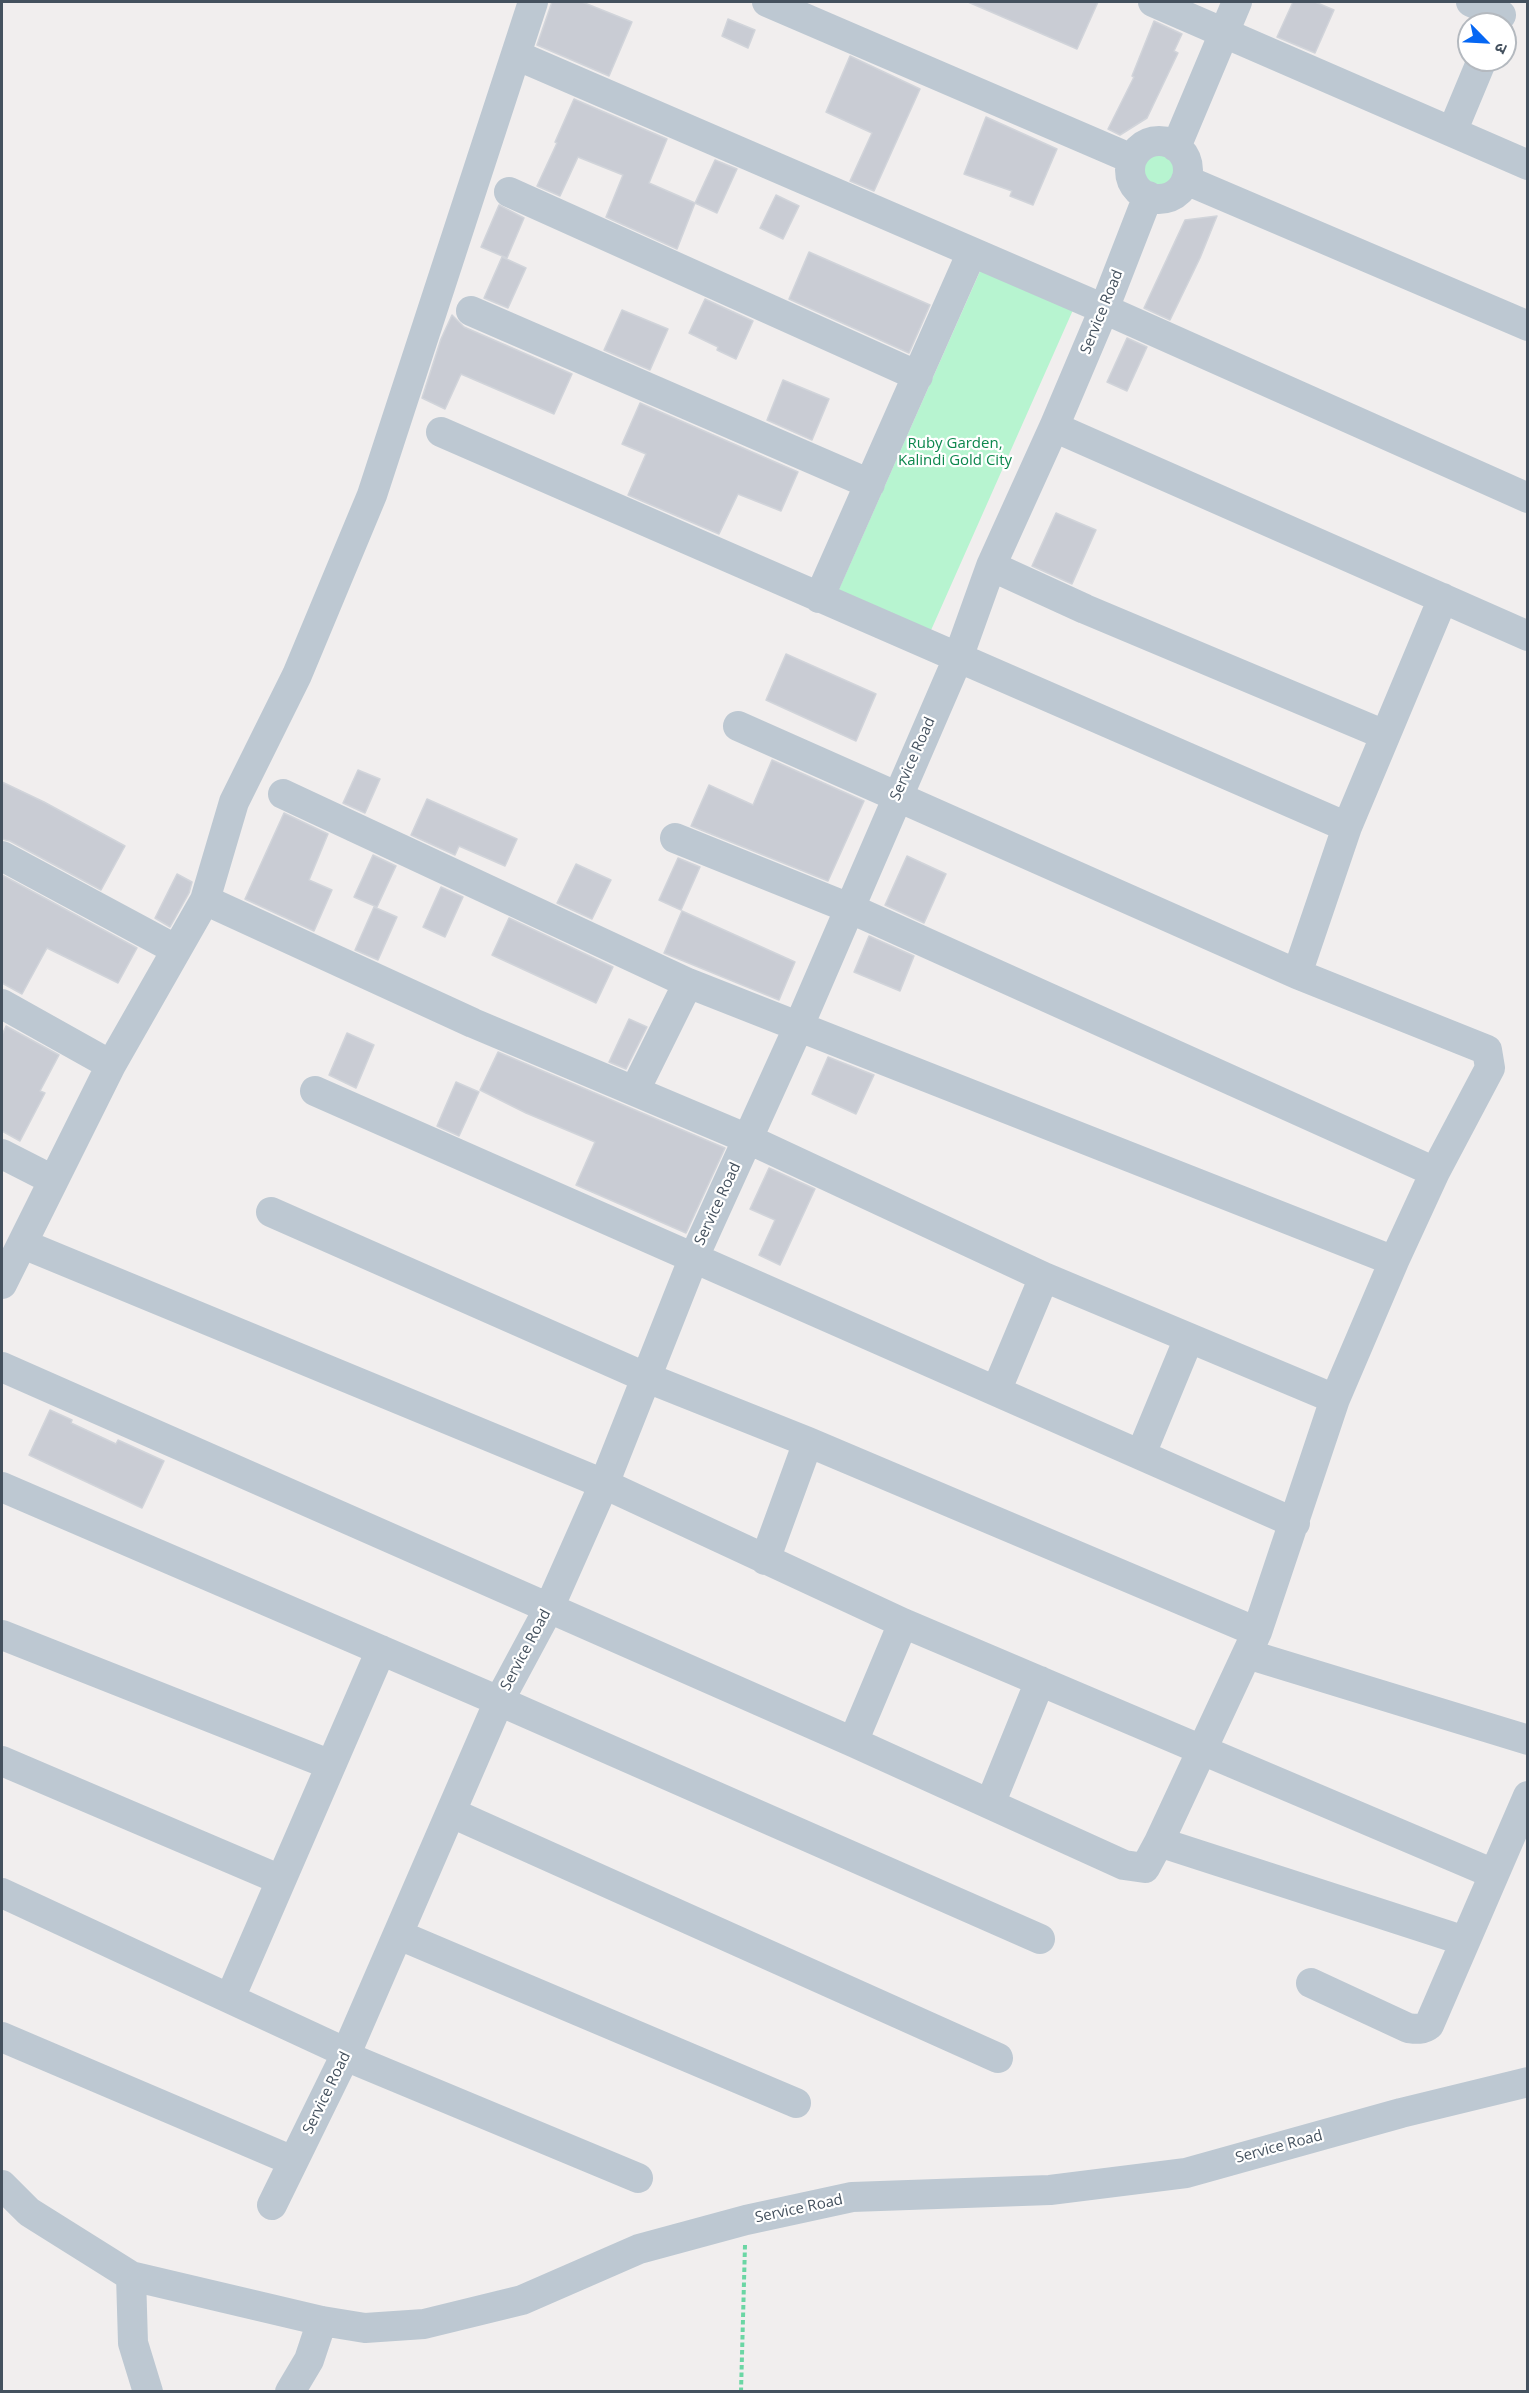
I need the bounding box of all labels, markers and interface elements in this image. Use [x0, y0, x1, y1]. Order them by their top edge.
north arrow [1457, 12, 1517, 72]
text: उ [1490, 40, 1514, 57]
street label: Service Road [1077, 267, 1127, 357]
park label: Ruby Garden, Kalindi Gold City [898, 435, 1012, 470]
street label: Service Road [887, 715, 939, 803]
street label: Service Road [691, 1160, 745, 1248]
street label: Service Road [497, 1606, 555, 1694]
street label: Service Road [299, 2049, 355, 2137]
street label: Service Road [1234, 2127, 1324, 2167]
street label: Service Road [753, 2191, 845, 2227]

